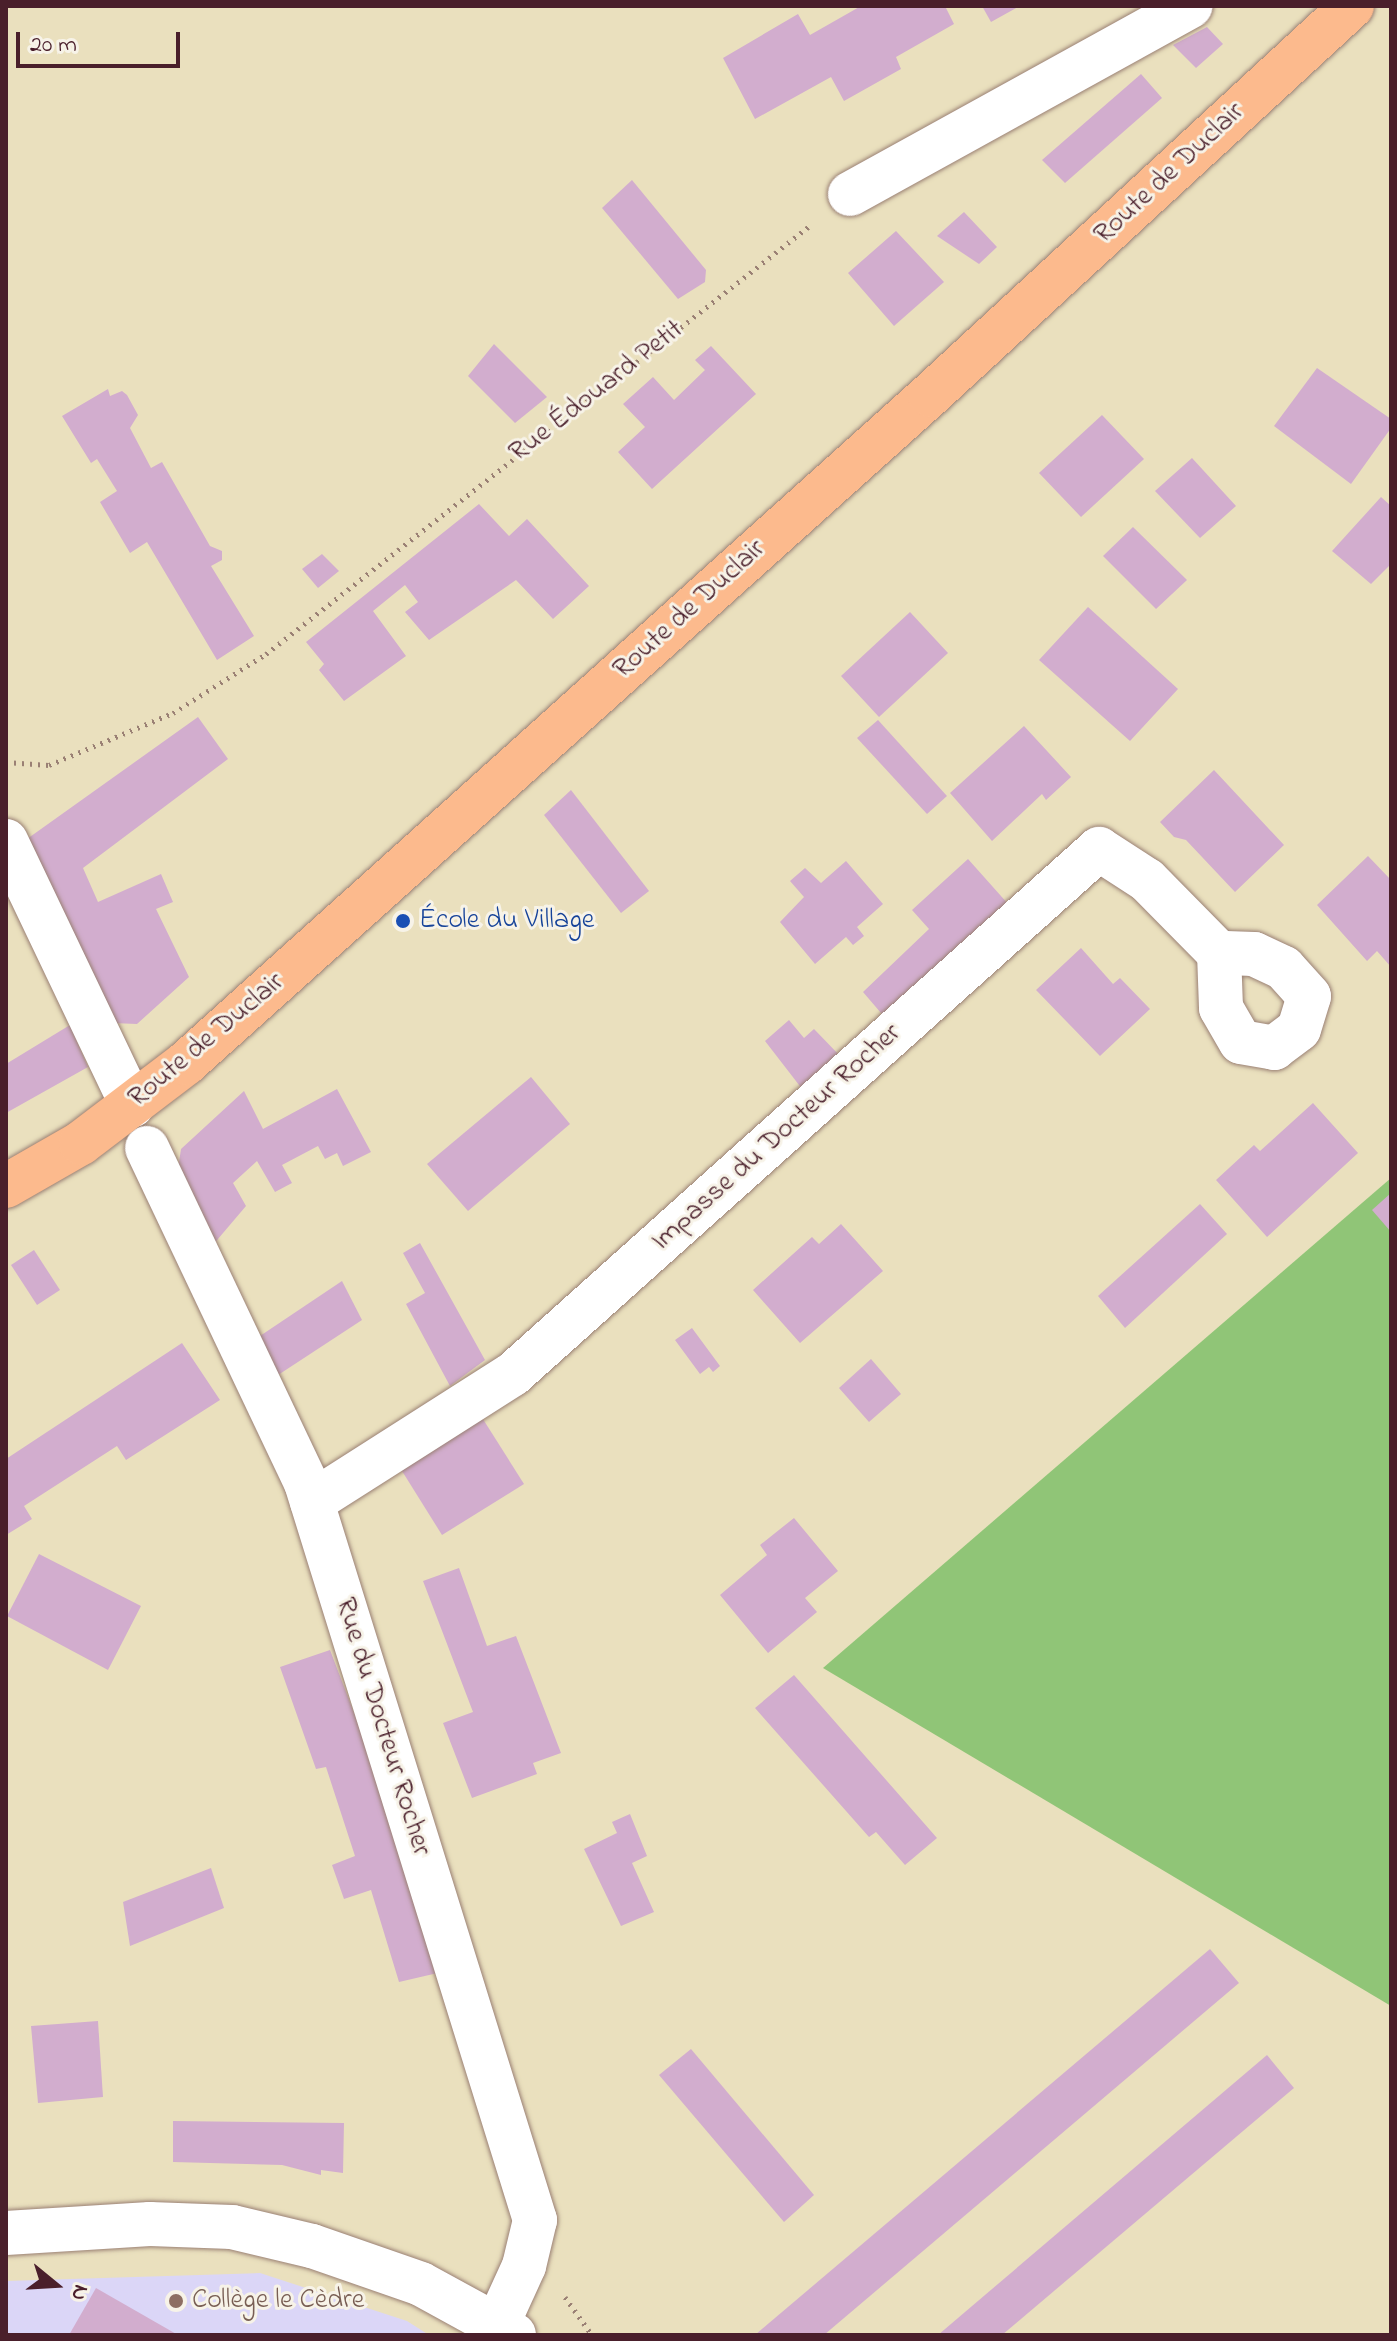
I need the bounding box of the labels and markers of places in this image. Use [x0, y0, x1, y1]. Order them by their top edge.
place label: École du Village [419, 904, 594, 938]
marker: École du Village [394, 912, 412, 930]
place label: Collège le Cèdre [192, 2284, 364, 2318]
marker: Collège le Cèdre [167, 2292, 185, 2310]

